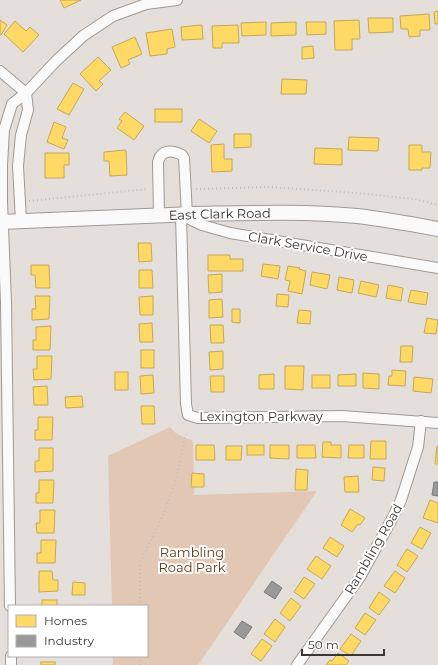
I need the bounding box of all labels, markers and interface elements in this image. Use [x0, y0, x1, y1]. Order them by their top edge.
street label: East Clark Road [168, 205, 271, 223]
street label: Clark Service Drive [247, 228, 369, 264]
street label: Lexington Parkway [199, 408, 324, 424]
street label: Rambling Road [341, 501, 405, 597]
park label: Rambling Road Park [158, 544, 226, 575]
legend [8, 605, 148, 657]
text: Homes [44, 613, 87, 628]
scale bar [302, 631, 384, 657]
text: Industry [44, 633, 94, 648]
text: 50 m [308, 637, 339, 652]

